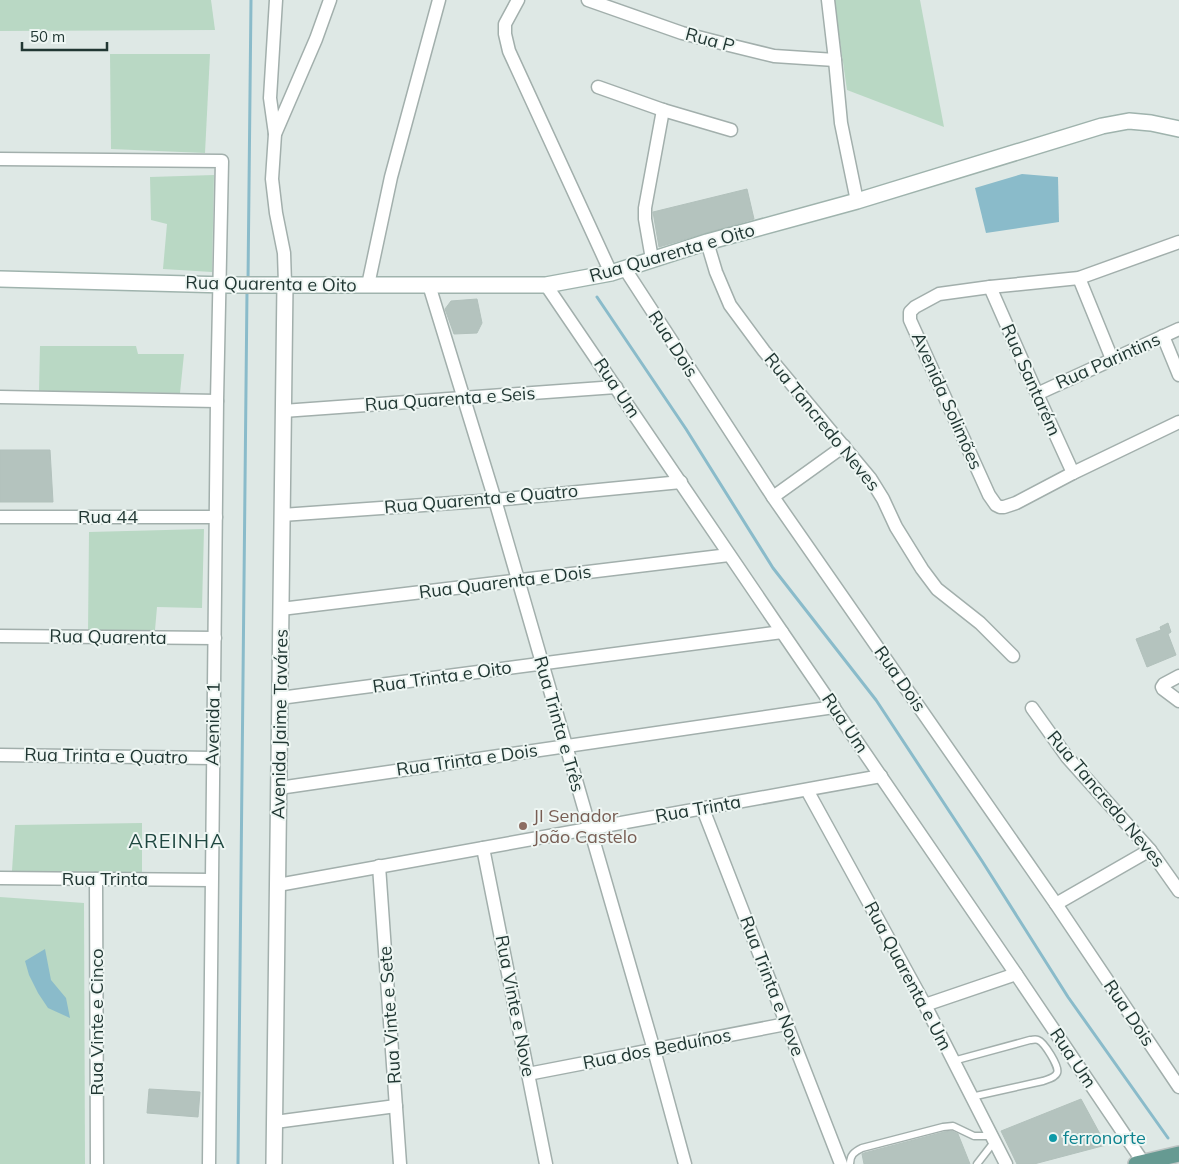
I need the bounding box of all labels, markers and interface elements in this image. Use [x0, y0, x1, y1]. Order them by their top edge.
scale bar [22, 20, 108, 52]
street label: Rua P [683, 22, 737, 57]
text: 50 m [30, 27, 65, 46]
street label: Rua Quarenta e Oito [586, 218, 757, 287]
street label: Rua Quarenta e Oito [185, 271, 357, 296]
street label: Rua Dois [643, 306, 704, 382]
street label: Rua Santarém [997, 320, 1066, 439]
street label: Rua Parintins [1052, 327, 1164, 394]
street label: Avenida Solimões [907, 329, 988, 473]
street label: Rua Tancredo Neves [760, 348, 885, 496]
street label: Rua Um [589, 353, 646, 422]
street label: Rua Quarenta e Seis [364, 381, 536, 416]
street label: Rua Quarenta e Quatro [383, 479, 579, 518]
street label: Rua 44 [78, 505, 138, 528]
street label: Rua Quarenta e Dois [417, 560, 592, 603]
street label: Rua Quarenta [49, 624, 167, 649]
street label: Avenida Jaime Taváres [266, 629, 293, 819]
street label: Rua Dois [869, 641, 931, 716]
street label: Rua Trinta e Três [529, 653, 590, 794]
street label: Rua Trinta e Oito [371, 655, 513, 698]
street label: Avenida 1 [200, 682, 225, 766]
street label: Rua Um [817, 688, 874, 757]
street label: Rua Tancredo Neves [1042, 726, 1170, 872]
street label: Rua Trinta e Dois [395, 738, 539, 781]
street label: Rua Trinta e Quatro [24, 743, 188, 768]
street label: Rua Trinta [653, 790, 742, 827]
place label: JI Senador João Castelo [533, 804, 637, 848]
marker: JI Senador João Castelo [517, 820, 529, 832]
district label: AREINHA [128, 828, 226, 853]
street label: Rua Trinta [62, 867, 148, 890]
street label: Rua Quarenta e Um [859, 897, 957, 1054]
street label: Rua Trinta e Nove [735, 912, 810, 1059]
street label: Rua Vinte e Nove [490, 933, 540, 1079]
street label: Rua Vinte e Sete [373, 945, 406, 1085]
street label: Rua Vinte e Cinco [85, 948, 108, 1096]
street label: Rua Dois [1099, 975, 1160, 1050]
street label: Rua dos Beduínos [581, 1023, 733, 1074]
street label: Rua Um [1045, 1023, 1102, 1092]
place label: ferronorte [1063, 1126, 1146, 1149]
marker: ferronorte [1047, 1132, 1059, 1144]

